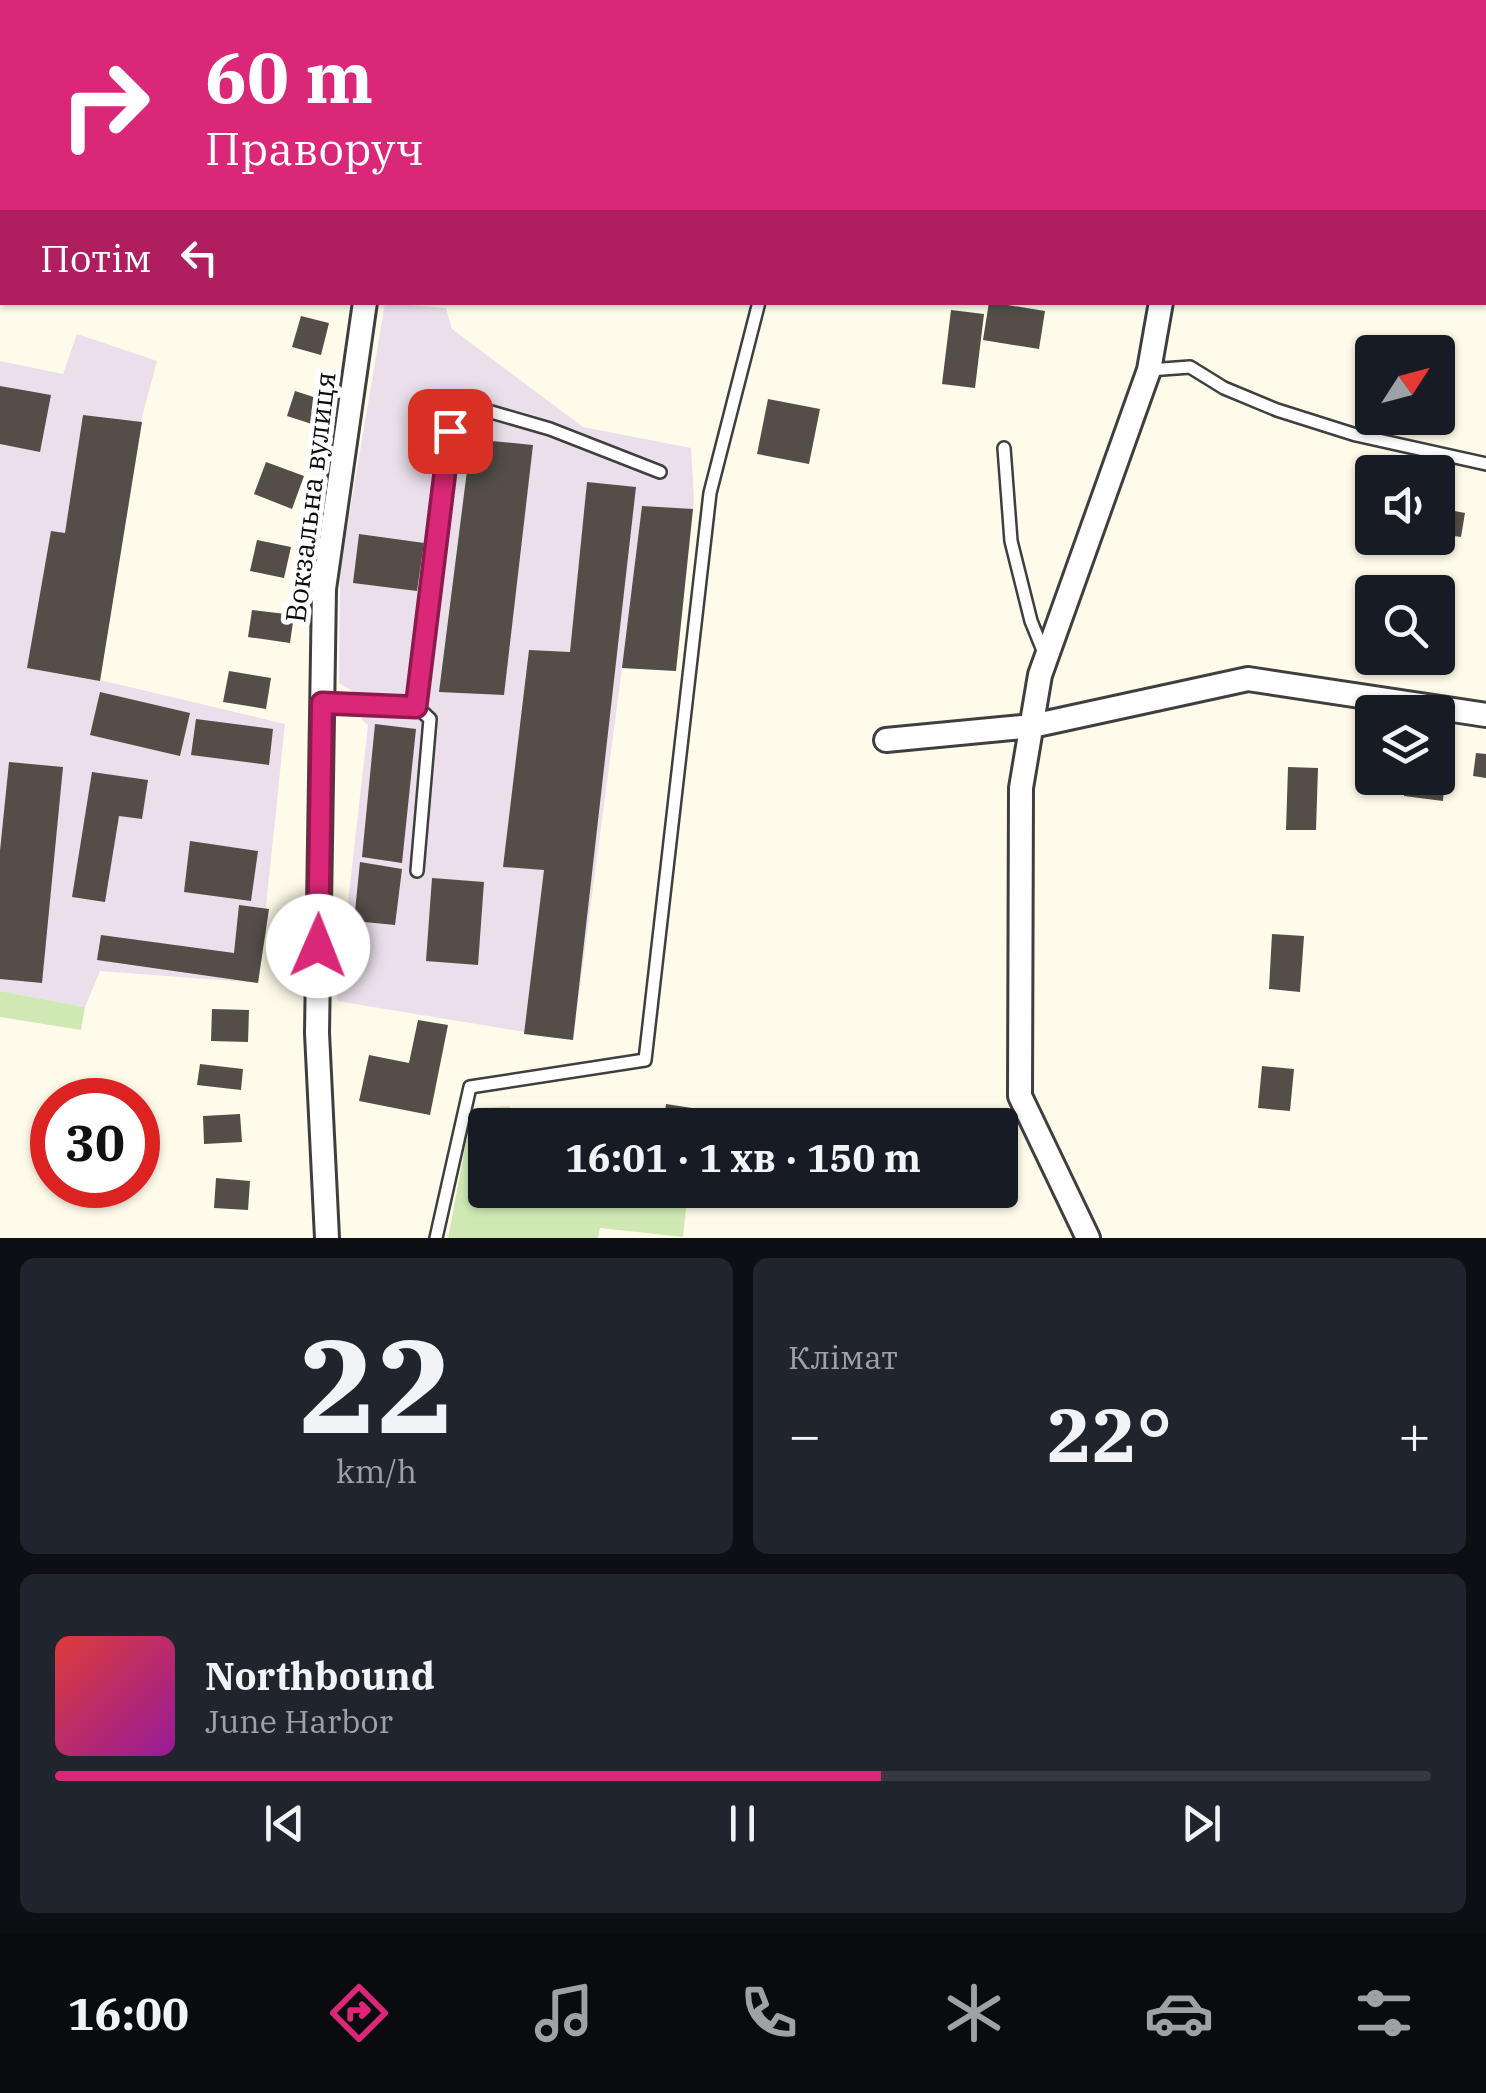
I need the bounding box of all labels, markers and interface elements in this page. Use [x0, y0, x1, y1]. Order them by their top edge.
text: 60 m [205, 31, 373, 122]
icon: right [40, 40, 170, 170]
text: Праворуч [205, 119, 424, 177]
icon: left [172, 230, 227, 285]
text: Потім [40, 233, 152, 282]
north arrow [1355, 335, 1455, 435]
map controls [1355, 335, 1455, 795]
street label: Вокзальна вулиця [276, 370, 344, 624]
pin [408, 389, 493, 474]
icon: arrive [423, 404, 478, 459]
button: sound [1355, 455, 1455, 555]
button: search [1355, 575, 1455, 675]
button: layers [1355, 695, 1455, 795]
position arrow [266, 894, 370, 998]
speed limit sign: 30 [30, 1078, 160, 1208]
text: 16:01 · 1 хв · 150 m [565, 1133, 921, 1182]
text: 22 [298, 1300, 455, 1469]
text: Клімат [788, 1336, 898, 1378]
text: 22° [1047, 1385, 1172, 1483]
text: − [788, 1399, 821, 1470]
text: + [1398, 1399, 1431, 1470]
text: km/h [336, 1450, 417, 1492]
text: Northbound [205, 1651, 435, 1700]
text: June Harbor [205, 1700, 393, 1742]
icon: previous [257, 1796, 312, 1851]
icon: pause [715, 1796, 770, 1851]
icon: next [1174, 1796, 1229, 1851]
icon: directions [324, 1978, 394, 2048]
icon: music [529, 1978, 599, 2048]
icon: phone [734, 1978, 804, 2048]
icon: climate [939, 1978, 1009, 2048]
icon: car [1144, 1978, 1214, 2048]
icon: filters [1349, 1978, 1419, 2048]
text: 16:00 [67, 1984, 189, 2042]

